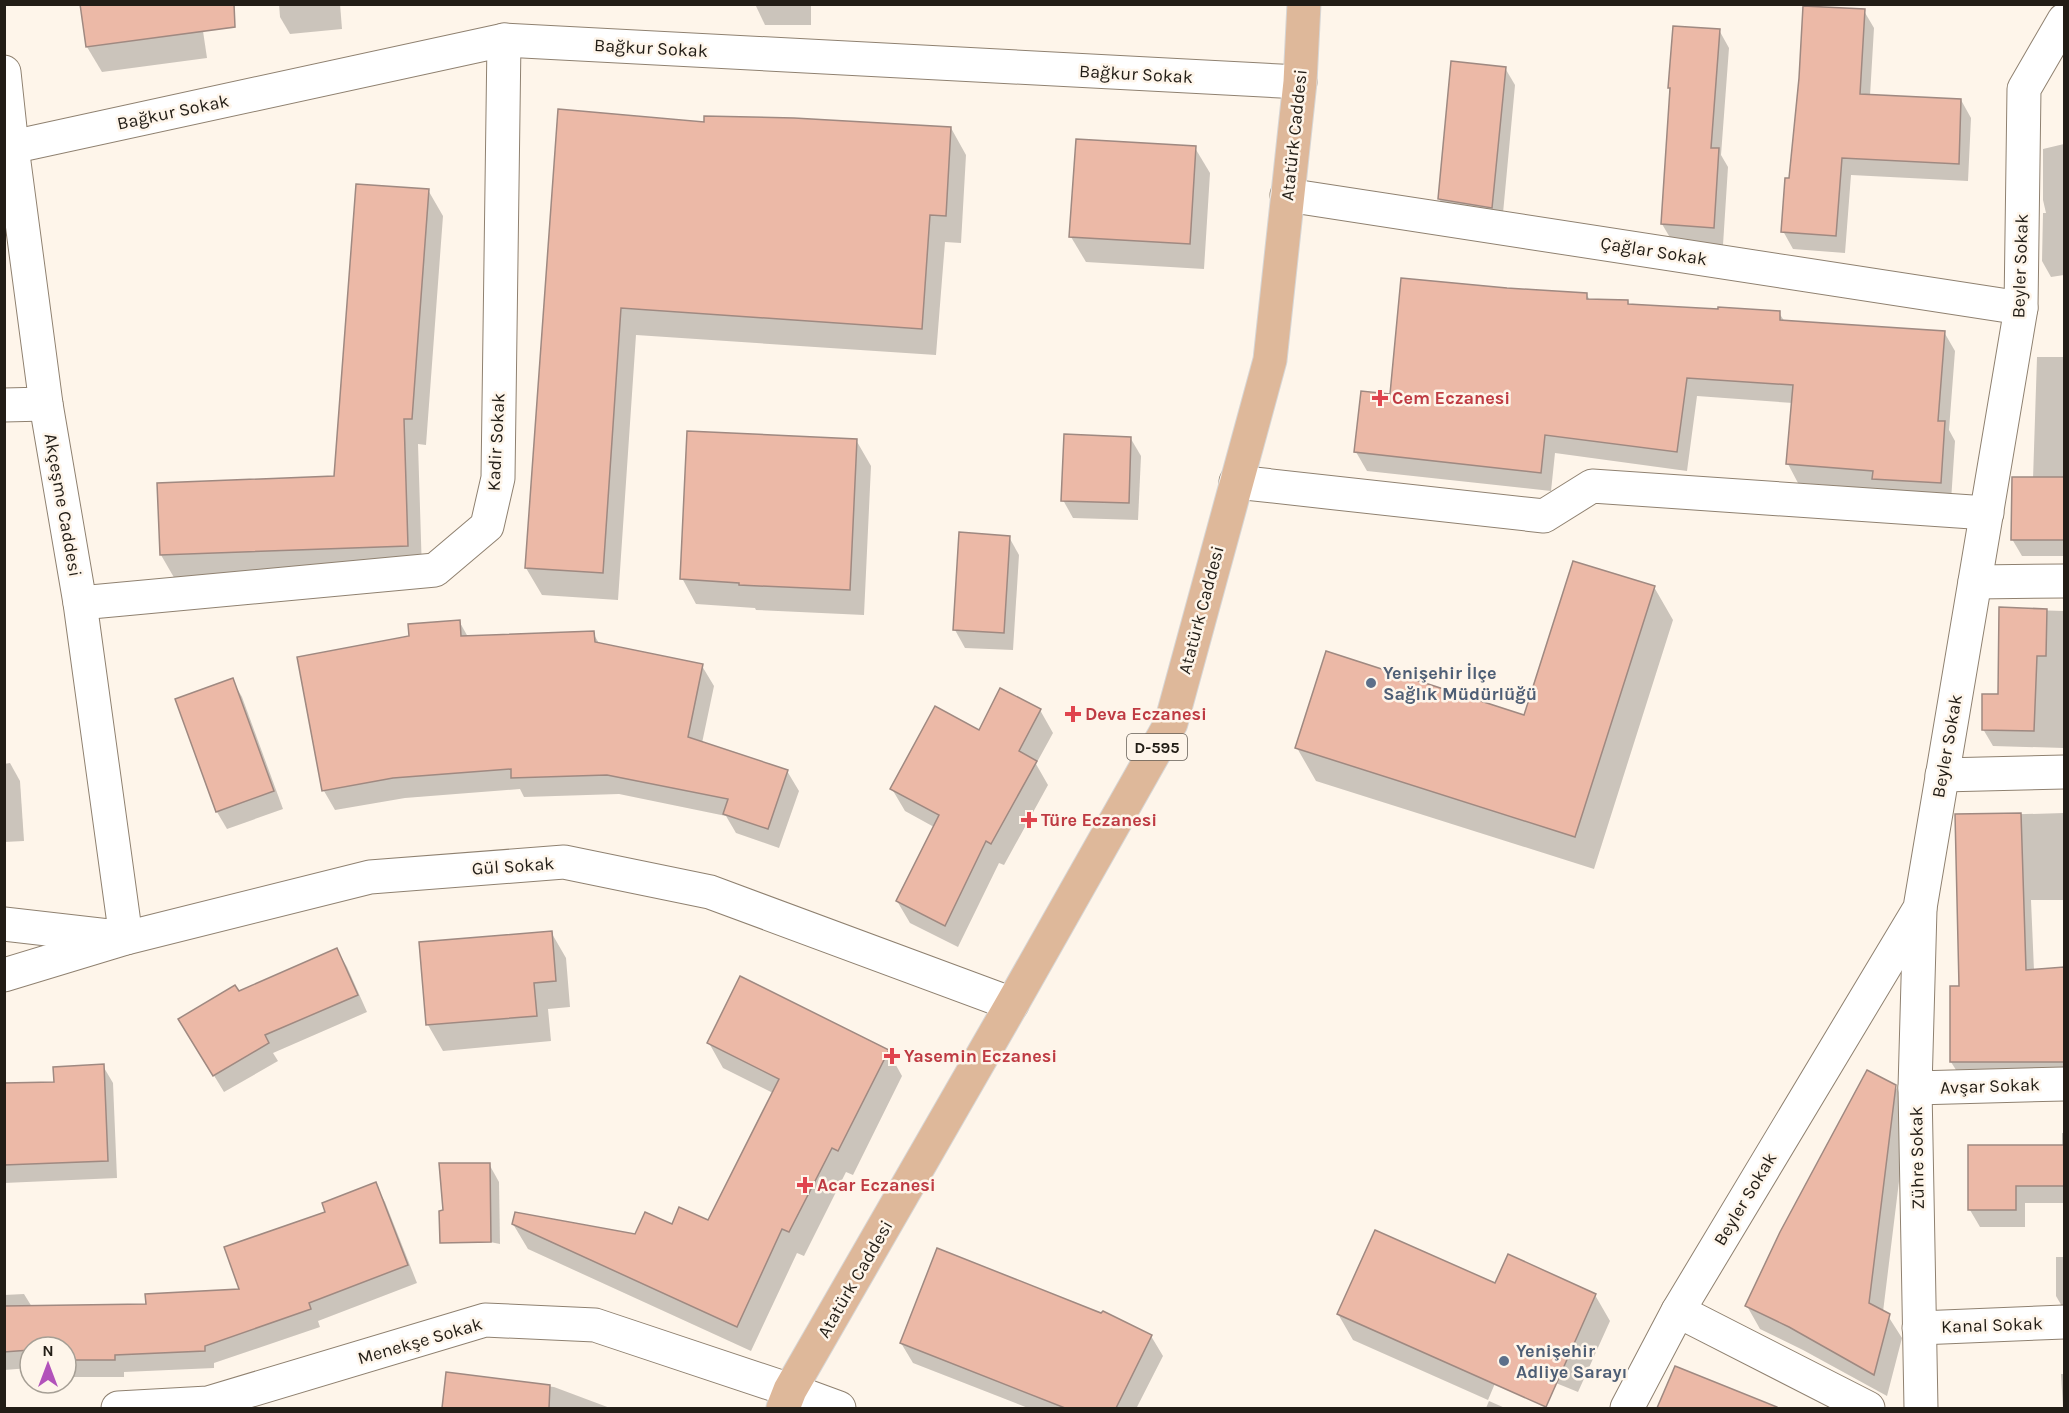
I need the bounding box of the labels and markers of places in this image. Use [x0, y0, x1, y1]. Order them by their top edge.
place label: Cem Eczanesi [1392, 387, 1510, 409]
marker: Cem Eczanesi [1373, 391, 1387, 405]
place label: Yenişehir İlçe Sağlık Müdürlüğü [1383, 662, 1537, 705]
marker: Yenişehir İlçe Sağlık Müdürlüğü [1364, 676, 1378, 690]
place label: Deva Eczanesi [1085, 703, 1207, 725]
marker: Deva Eczanesi [1066, 707, 1080, 721]
place label: Türe Eczanesi [1041, 809, 1157, 831]
marker: Türe Eczanesi [1022, 813, 1036, 827]
place label: Yasemin Eczanesi [904, 1045, 1057, 1067]
marker: Yasemin Eczanesi [885, 1049, 899, 1063]
place label: Acar Eczanesi [817, 1174, 936, 1196]
marker: Acar Eczanesi [798, 1178, 812, 1192]
place label: Yenişehir Adliye Sarayı [1516, 1340, 1627, 1383]
marker: Yenişehir Adliye Sarayı [1497, 1354, 1511, 1368]

